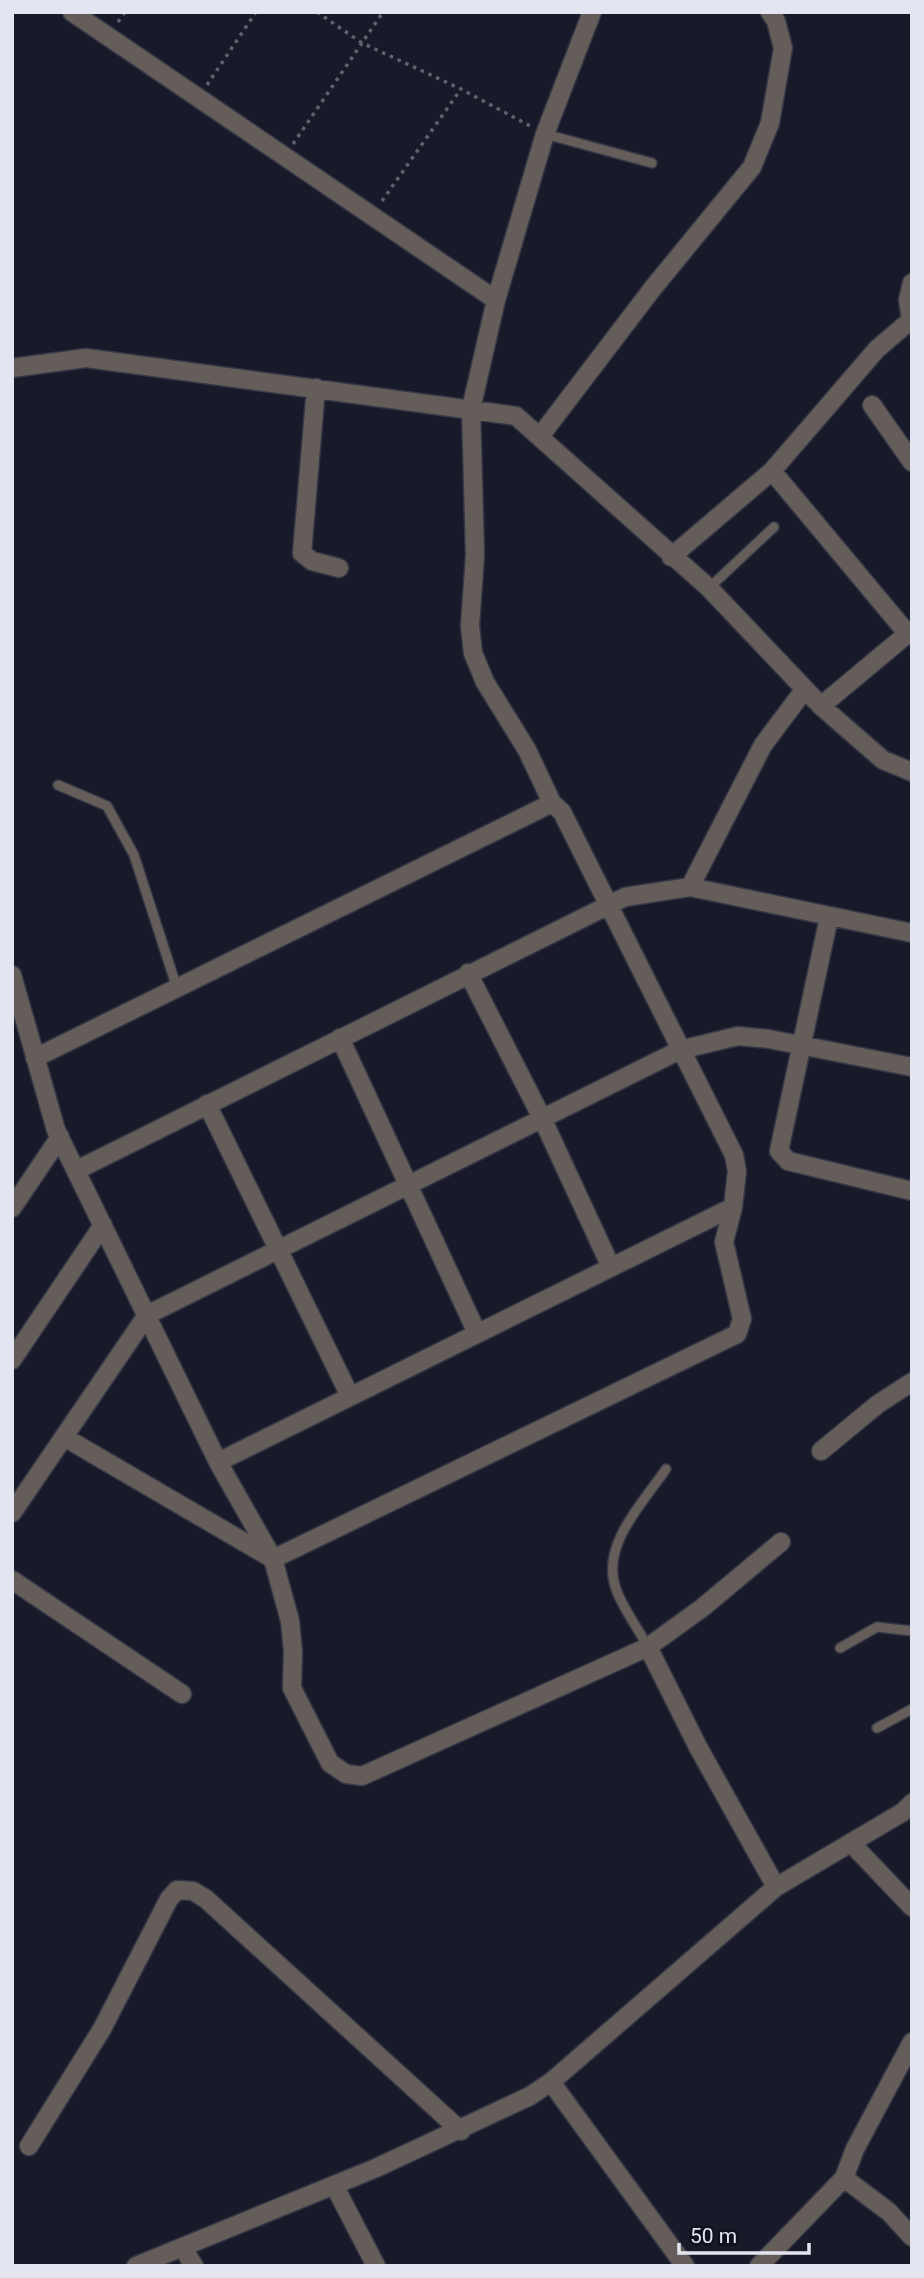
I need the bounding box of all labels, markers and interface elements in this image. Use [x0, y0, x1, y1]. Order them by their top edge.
scale bar [679, 2212, 808, 2256]
text: 50 m [690, 2224, 737, 2248]

